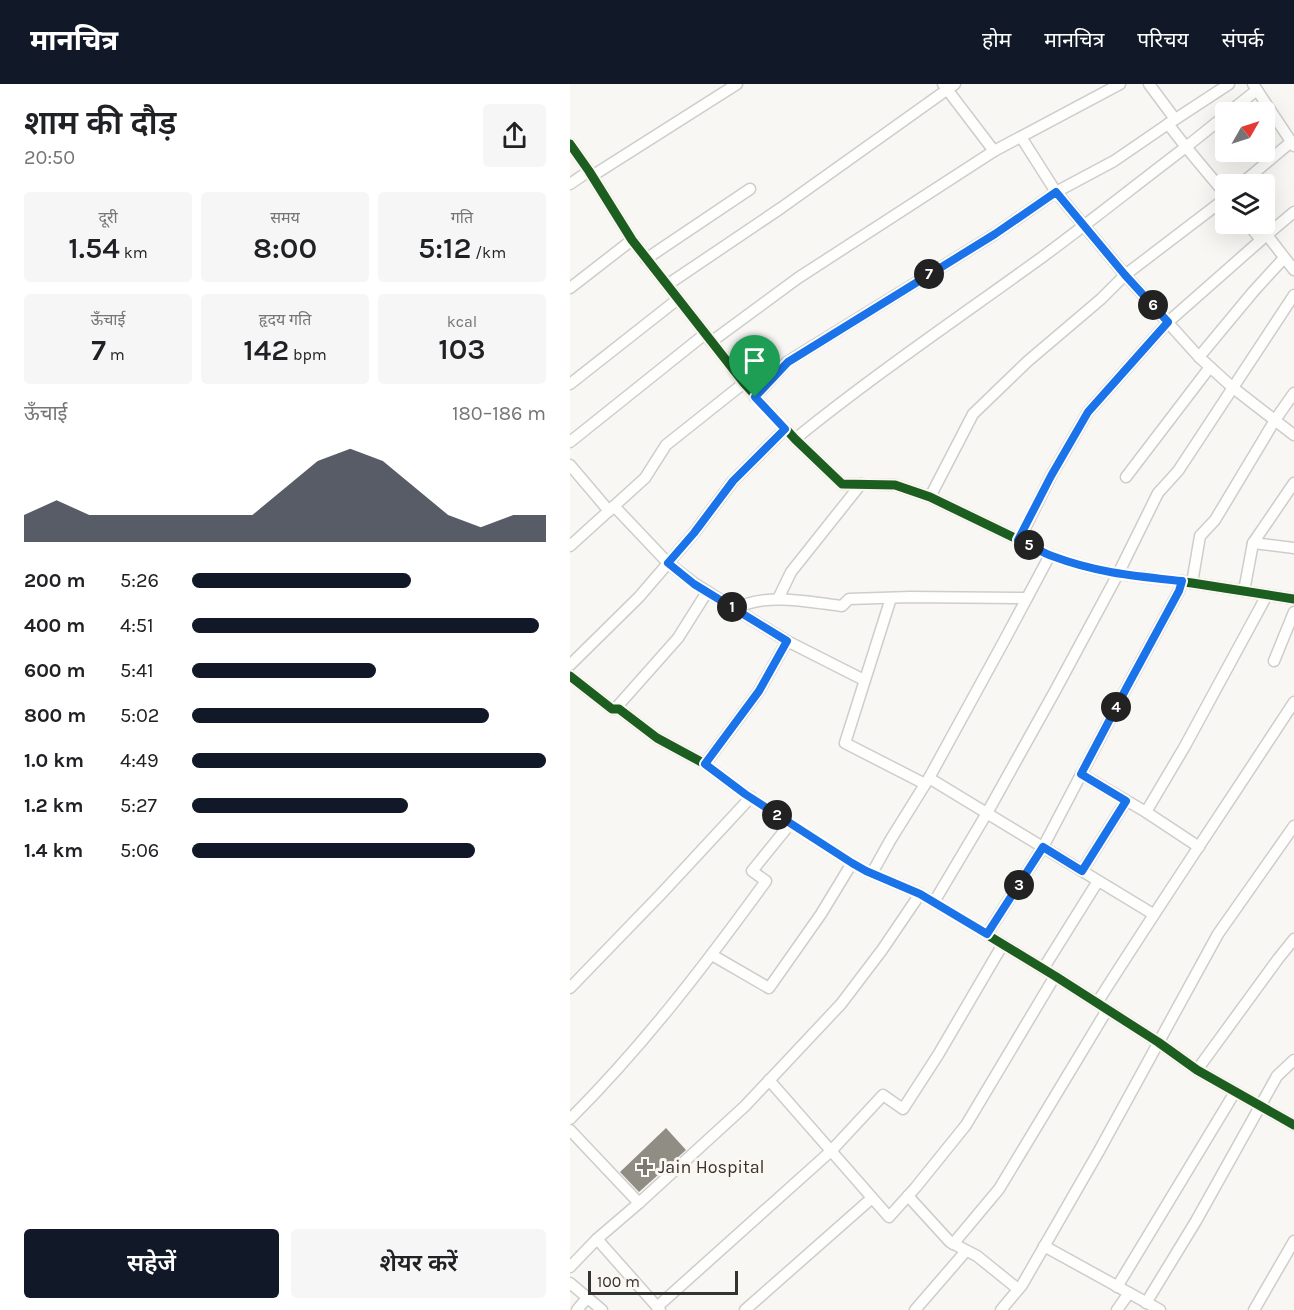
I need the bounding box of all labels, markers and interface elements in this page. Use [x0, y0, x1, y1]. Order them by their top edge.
text: मानचित्र [30, 24, 118, 57]
text: होम [982, 28, 1011, 52]
text: मानचित्र [1044, 28, 1104, 52]
text: परिचय [1137, 28, 1189, 52]
text: संपर्क [1222, 28, 1264, 52]
north arrow [1215, 102, 1275, 162]
map controls [1215, 102, 1275, 234]
text: शाम की दौड़ [24, 104, 176, 142]
button: share [483, 104, 546, 167]
text: 20:50 [24, 146, 75, 169]
button: layers [1215, 174, 1275, 234]
text: दूरी [98, 208, 118, 227]
text: समय [270, 208, 300, 227]
text: गति [451, 208, 473, 227]
text: 1.54 [68, 230, 120, 266]
text: 8:00 [253, 230, 317, 266]
text: 5:12 [418, 230, 471, 266]
text: km [120, 243, 148, 262]
text: /km [471, 243, 506, 262]
pin: 7 [914, 259, 944, 289]
text: 7 [925, 264, 933, 283]
pin: 6 [1138, 290, 1168, 320]
text: 6 [1148, 295, 1158, 314]
text: ऊँचाई [91, 310, 125, 329]
text: हृदय गति [259, 310, 311, 329]
text: kcal [447, 312, 477, 331]
text: 103 [438, 331, 486, 367]
text: 7 [91, 332, 106, 368]
text: 142 [243, 332, 289, 368]
pin [729, 335, 780, 397]
icon: arrive [738, 344, 771, 377]
text: m [106, 345, 125, 364]
text: bpm [289, 345, 327, 364]
text: ऊँचाई [24, 402, 67, 425]
text: 180–186 m [452, 402, 546, 425]
pin: 5 [1014, 530, 1044, 560]
text: 5 [1024, 535, 1034, 554]
text: 200 m [24, 569, 85, 592]
text: 5:26 [120, 569, 159, 592]
pin: 1 [717, 592, 747, 622]
text: 1 [729, 597, 735, 616]
text: 400 m [24, 614, 85, 637]
text: 4:51 [120, 614, 154, 637]
text: 600 m [24, 659, 85, 682]
text: 5:41 [120, 659, 154, 682]
pin: 4 [1101, 692, 1131, 722]
text: 4 [1111, 697, 1121, 716]
text: 800 m [24, 704, 86, 727]
text: 5:02 [120, 704, 159, 727]
text: 1.0 km [24, 749, 84, 772]
text: 4:49 [120, 749, 159, 772]
text: 1.2 km [24, 794, 83, 817]
text: 5:27 [120, 794, 157, 817]
pin: 2 [762, 800, 792, 830]
text: 2 [772, 805, 782, 824]
text: 1.4 km [24, 839, 83, 862]
text: 5:06 [120, 839, 159, 862]
pin: 3 [1004, 870, 1034, 900]
text: 3 [1014, 875, 1024, 894]
place label: Jain Hospital [658, 1156, 765, 1178]
marker: Jain Hospital [636, 1158, 654, 1176]
button: सहेजें [24, 1229, 279, 1298]
button: शेयर करें [291, 1229, 546, 1298]
scale bar [588, 1268, 738, 1296]
text: 100 m [597, 1272, 640, 1291]

